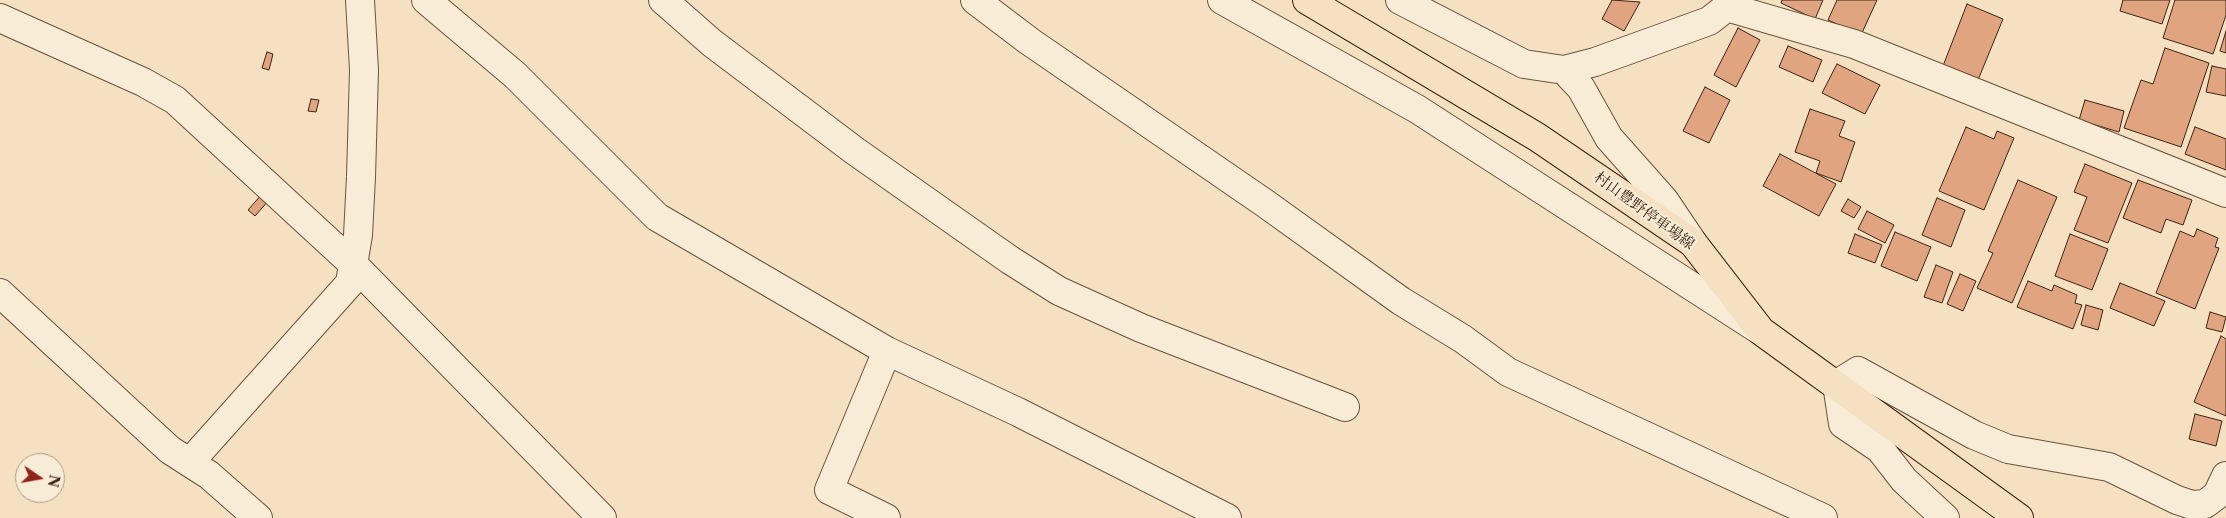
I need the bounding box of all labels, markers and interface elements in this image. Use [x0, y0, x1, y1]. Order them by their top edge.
street label: 村山豊野停車場線 [1590, 168, 1698, 254]
north arrow [15, 453, 65, 503]
text: N [44, 473, 64, 489]

